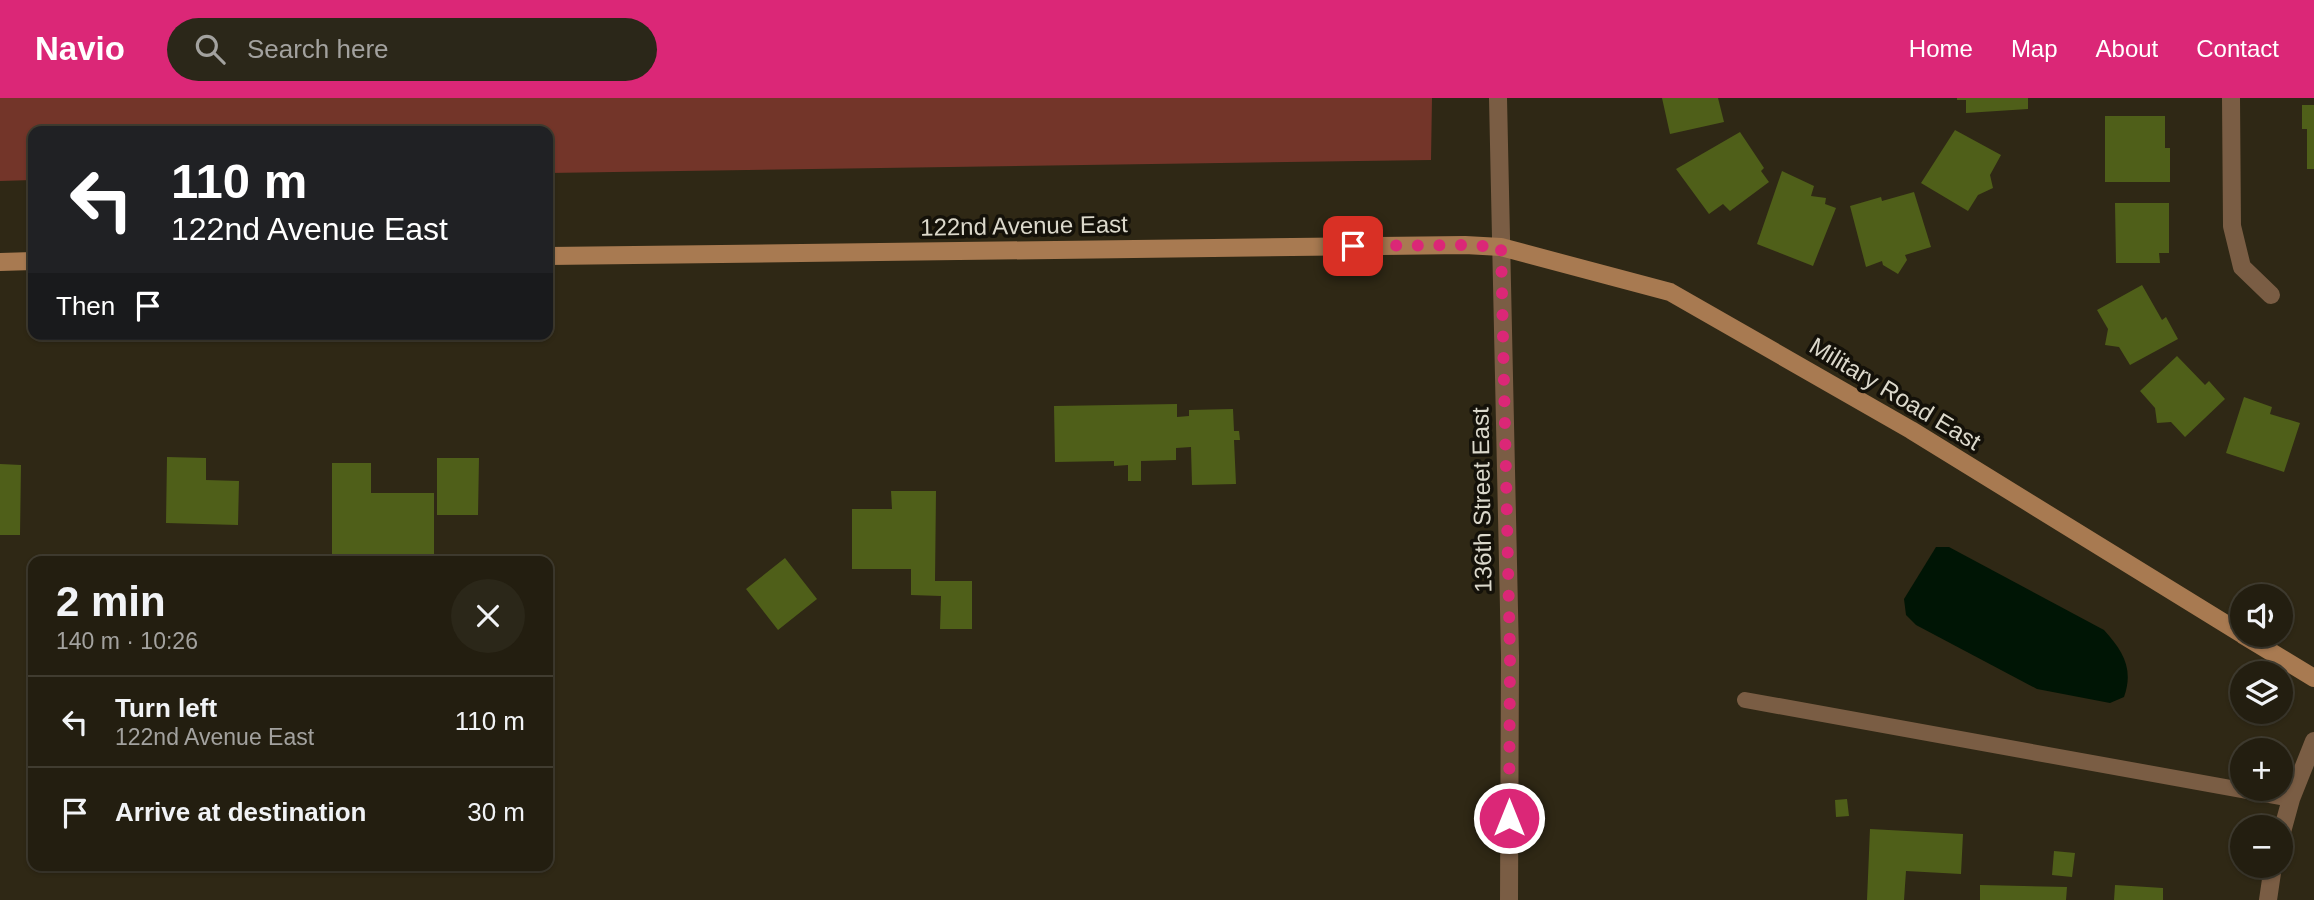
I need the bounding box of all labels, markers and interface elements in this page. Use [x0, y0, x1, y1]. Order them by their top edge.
search box [167, 18, 657, 81]
text: Navio [35, 30, 125, 67]
icon: search [191, 30, 229, 68]
text: Search here [247, 34, 389, 64]
text: Home [1909, 35, 1973, 62]
text: Map [2011, 35, 2058, 62]
text: About [2096, 35, 2158, 62]
text: Contact [2196, 35, 2279, 62]
icon: left [56, 154, 147, 245]
text: 110 m [171, 154, 307, 208]
street label: 122nd Avenue East [920, 210, 1128, 241]
text: 122nd Avenue East [171, 211, 448, 247]
pin [1323, 216, 1383, 276]
icon: arrive [1334, 227, 1372, 265]
icon: arrive [129, 287, 167, 325]
text: Then [56, 291, 115, 321]
street label: Military Road East [1805, 332, 1986, 455]
street label: 136th Street East [1466, 407, 1497, 593]
text: 2 min [56, 578, 166, 625]
button: close [451, 579, 525, 653]
map controls [2230, 584, 2293, 878]
button: sound [2230, 584, 2293, 647]
text: 140 m · 10:26 [56, 628, 198, 654]
button: layers [2230, 661, 2293, 724]
text: Turn left [115, 693, 217, 723]
icon: left [56, 703, 94, 741]
text: 110 m [455, 706, 525, 736]
text: 122nd Avenue East [115, 724, 314, 750]
button: + [2230, 738, 2293, 801]
position arrow [1472, 781, 1546, 855]
icon: arrive [56, 794, 94, 832]
text: Arrive at destination [115, 797, 366, 827]
text: 30 m [467, 797, 525, 827]
button: − [2230, 815, 2293, 878]

